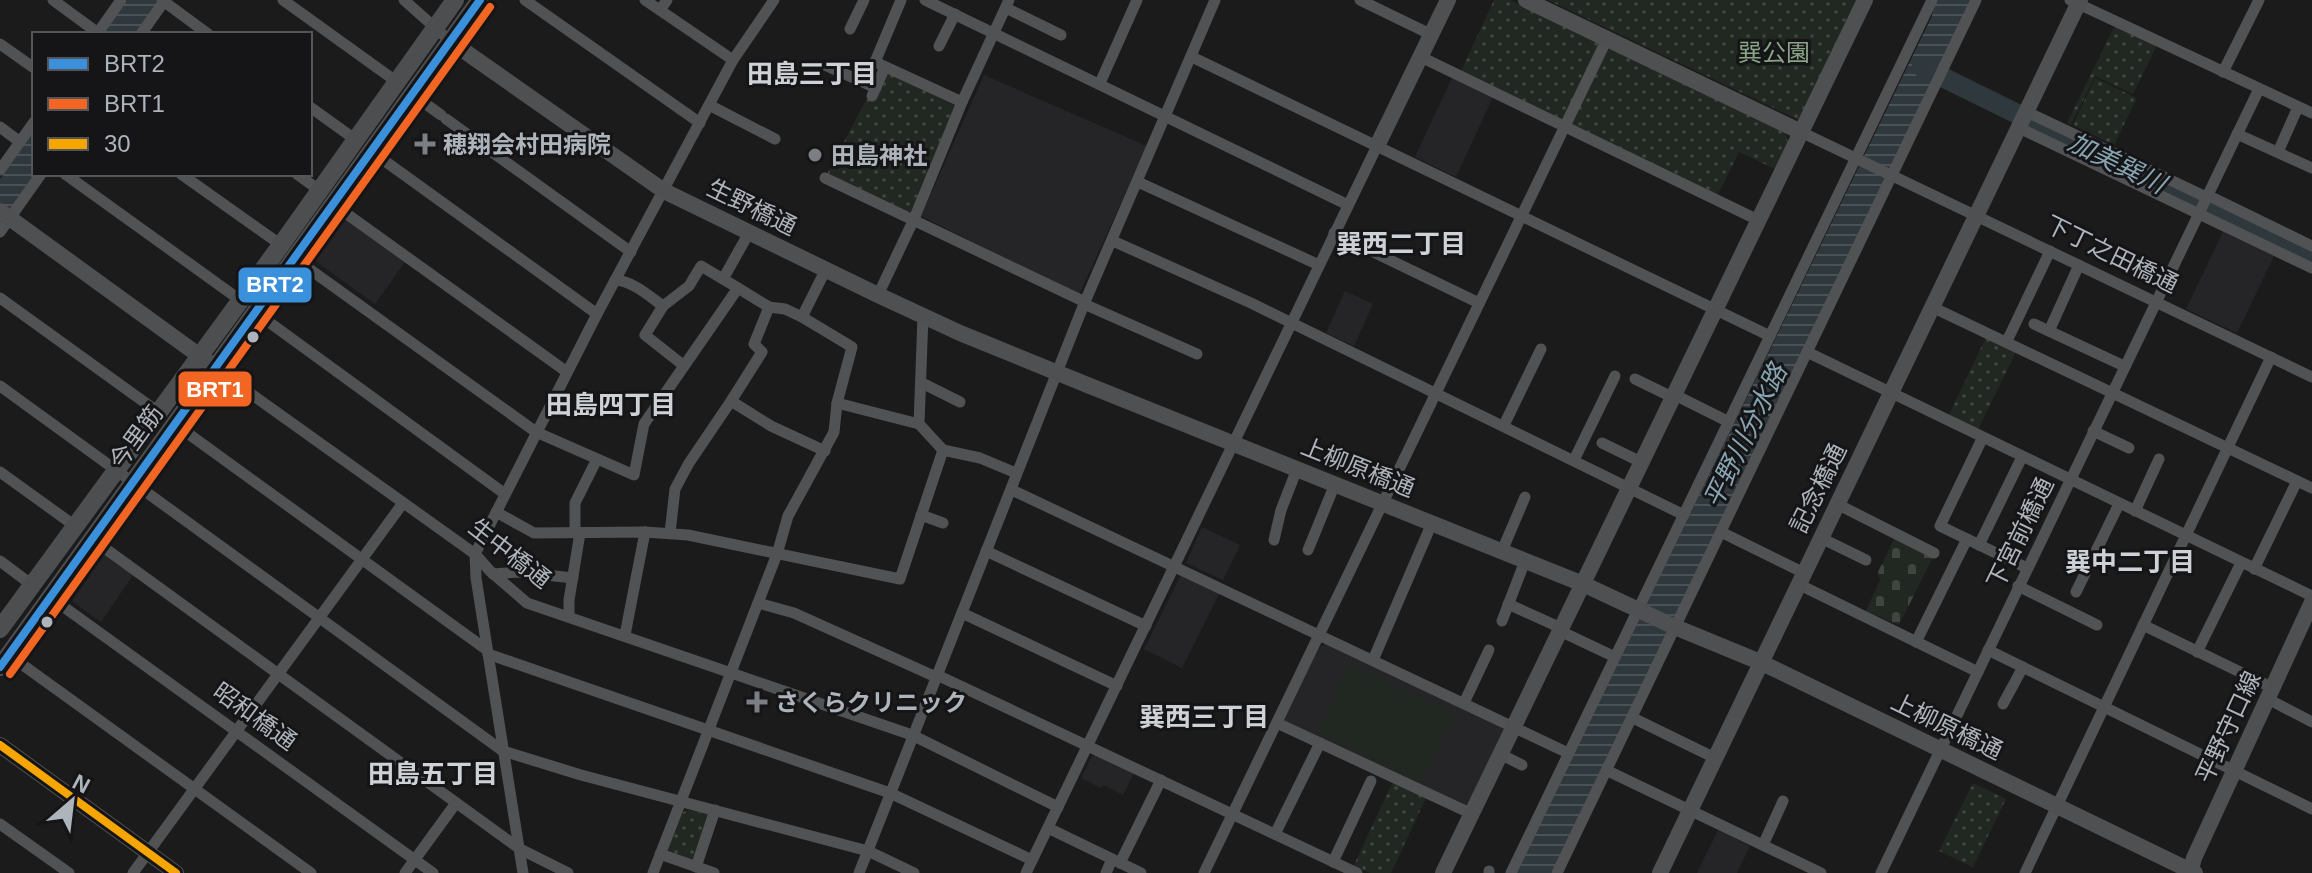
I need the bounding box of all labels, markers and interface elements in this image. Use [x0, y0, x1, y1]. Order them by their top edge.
legend [32, 32, 312, 176]
park label: 巽公園 [1738, 39, 1810, 66]
text: BRT2 [104, 50, 165, 77]
district label: 田島三丁目 [747, 59, 877, 89]
text: BRT1 [104, 90, 165, 117]
water label: 加美巽川 [2064, 127, 2173, 201]
text: 30 [104, 130, 131, 157]
place label: 穂翔会村田病院 [443, 131, 611, 158]
marker: 穂翔会村田病院 [414, 133, 436, 155]
place label: 田島神社 [831, 142, 927, 169]
marker: 田島神社 [806, 146, 824, 164]
street label: 生野橋通 [703, 174, 801, 240]
street label: 下丁之田橋通 [2041, 210, 2183, 298]
district label: 巽西二丁目 [1336, 229, 1466, 259]
line badge: BRT2 [237, 266, 313, 304]
text: BRT2 [246, 272, 304, 297]
unlabelled marker [245, 329, 261, 345]
water label: 平野川分水路 [1697, 358, 1794, 513]
line badge: BRT1 [177, 370, 253, 408]
text: BRT1 [186, 377, 244, 402]
district label: 田島四丁目 [546, 390, 676, 420]
street label: 今里筋 [104, 400, 168, 474]
street label: 上柳原橋通 [1297, 432, 1419, 502]
street label: 記念橋通 [1785, 439, 1851, 537]
street label: 下宮前橋通 [1982, 473, 2058, 593]
street label: 生中橋通 [464, 513, 556, 593]
district label: 巽中二丁目 [2065, 547, 2195, 577]
unlabelled marker [39, 614, 55, 630]
street label: 平野守口線 [2190, 667, 2266, 787]
street label: 昭和橋通 [208, 677, 302, 755]
street label: 上柳原橋通 [1887, 688, 2007, 764]
place label: さくらクリニック [775, 689, 967, 716]
marker: さくらクリニック [746, 691, 768, 713]
district label: 巽西三丁目 [1139, 702, 1269, 732]
district label: 田島五丁目 [368, 759, 498, 789]
north arrow [32, 761, 112, 841]
text: N [68, 769, 94, 799]

